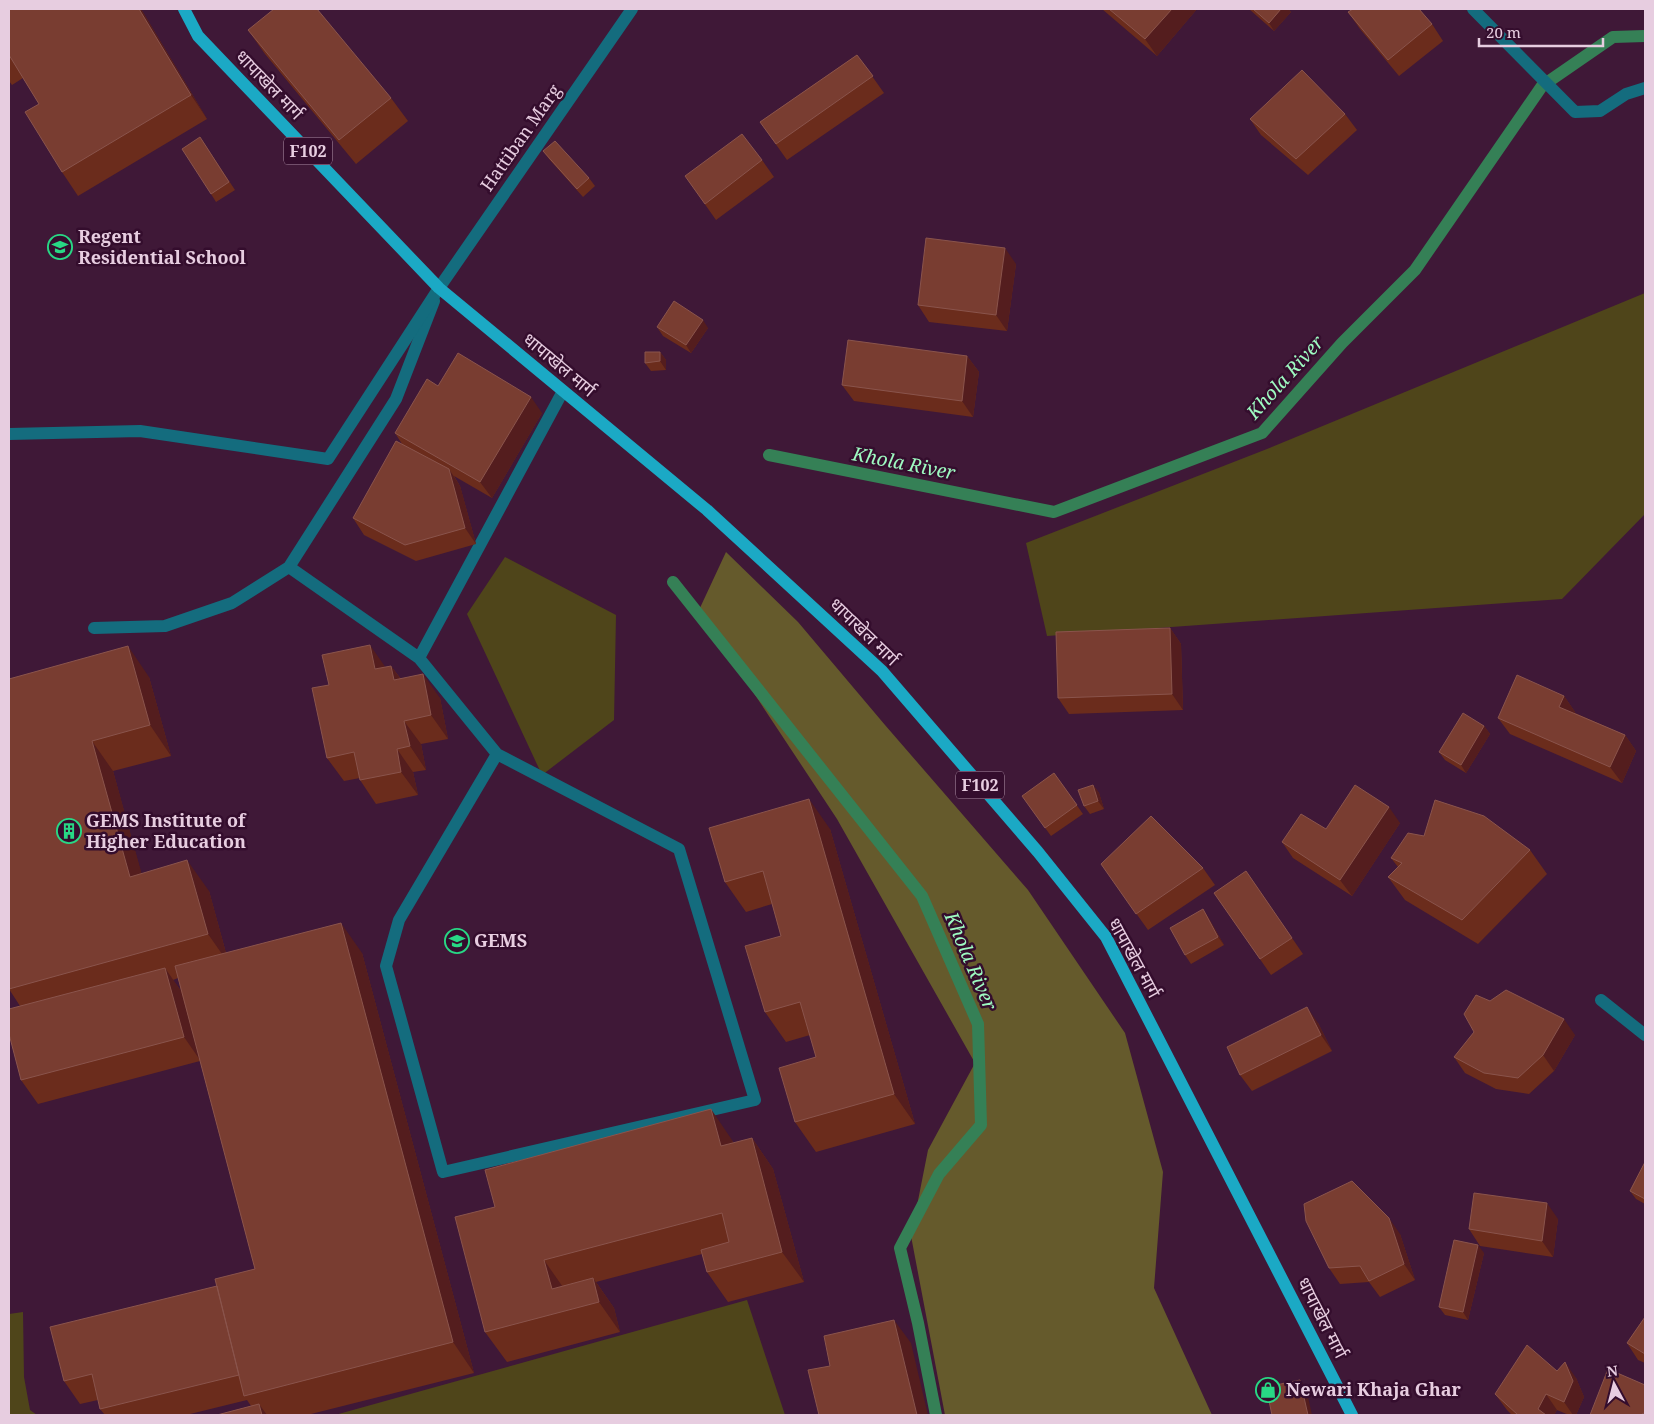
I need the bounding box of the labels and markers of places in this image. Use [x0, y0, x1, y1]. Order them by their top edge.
place label: Regent Residential School [78, 224, 247, 269]
school or university icon: Regent Residential School [47, 234, 73, 260]
place label: GEMS Institute of Higher Education [86, 808, 247, 853]
building icon: GEMS Institute of Higher Education [56, 818, 82, 844]
school or university icon: GEMS [444, 928, 470, 954]
place label: GEMS [474, 928, 527, 952]
shop icon: Newari Khaja Ghar [1255, 1377, 1281, 1403]
place label: Newari Khaja Ghar [1286, 1377, 1461, 1401]

